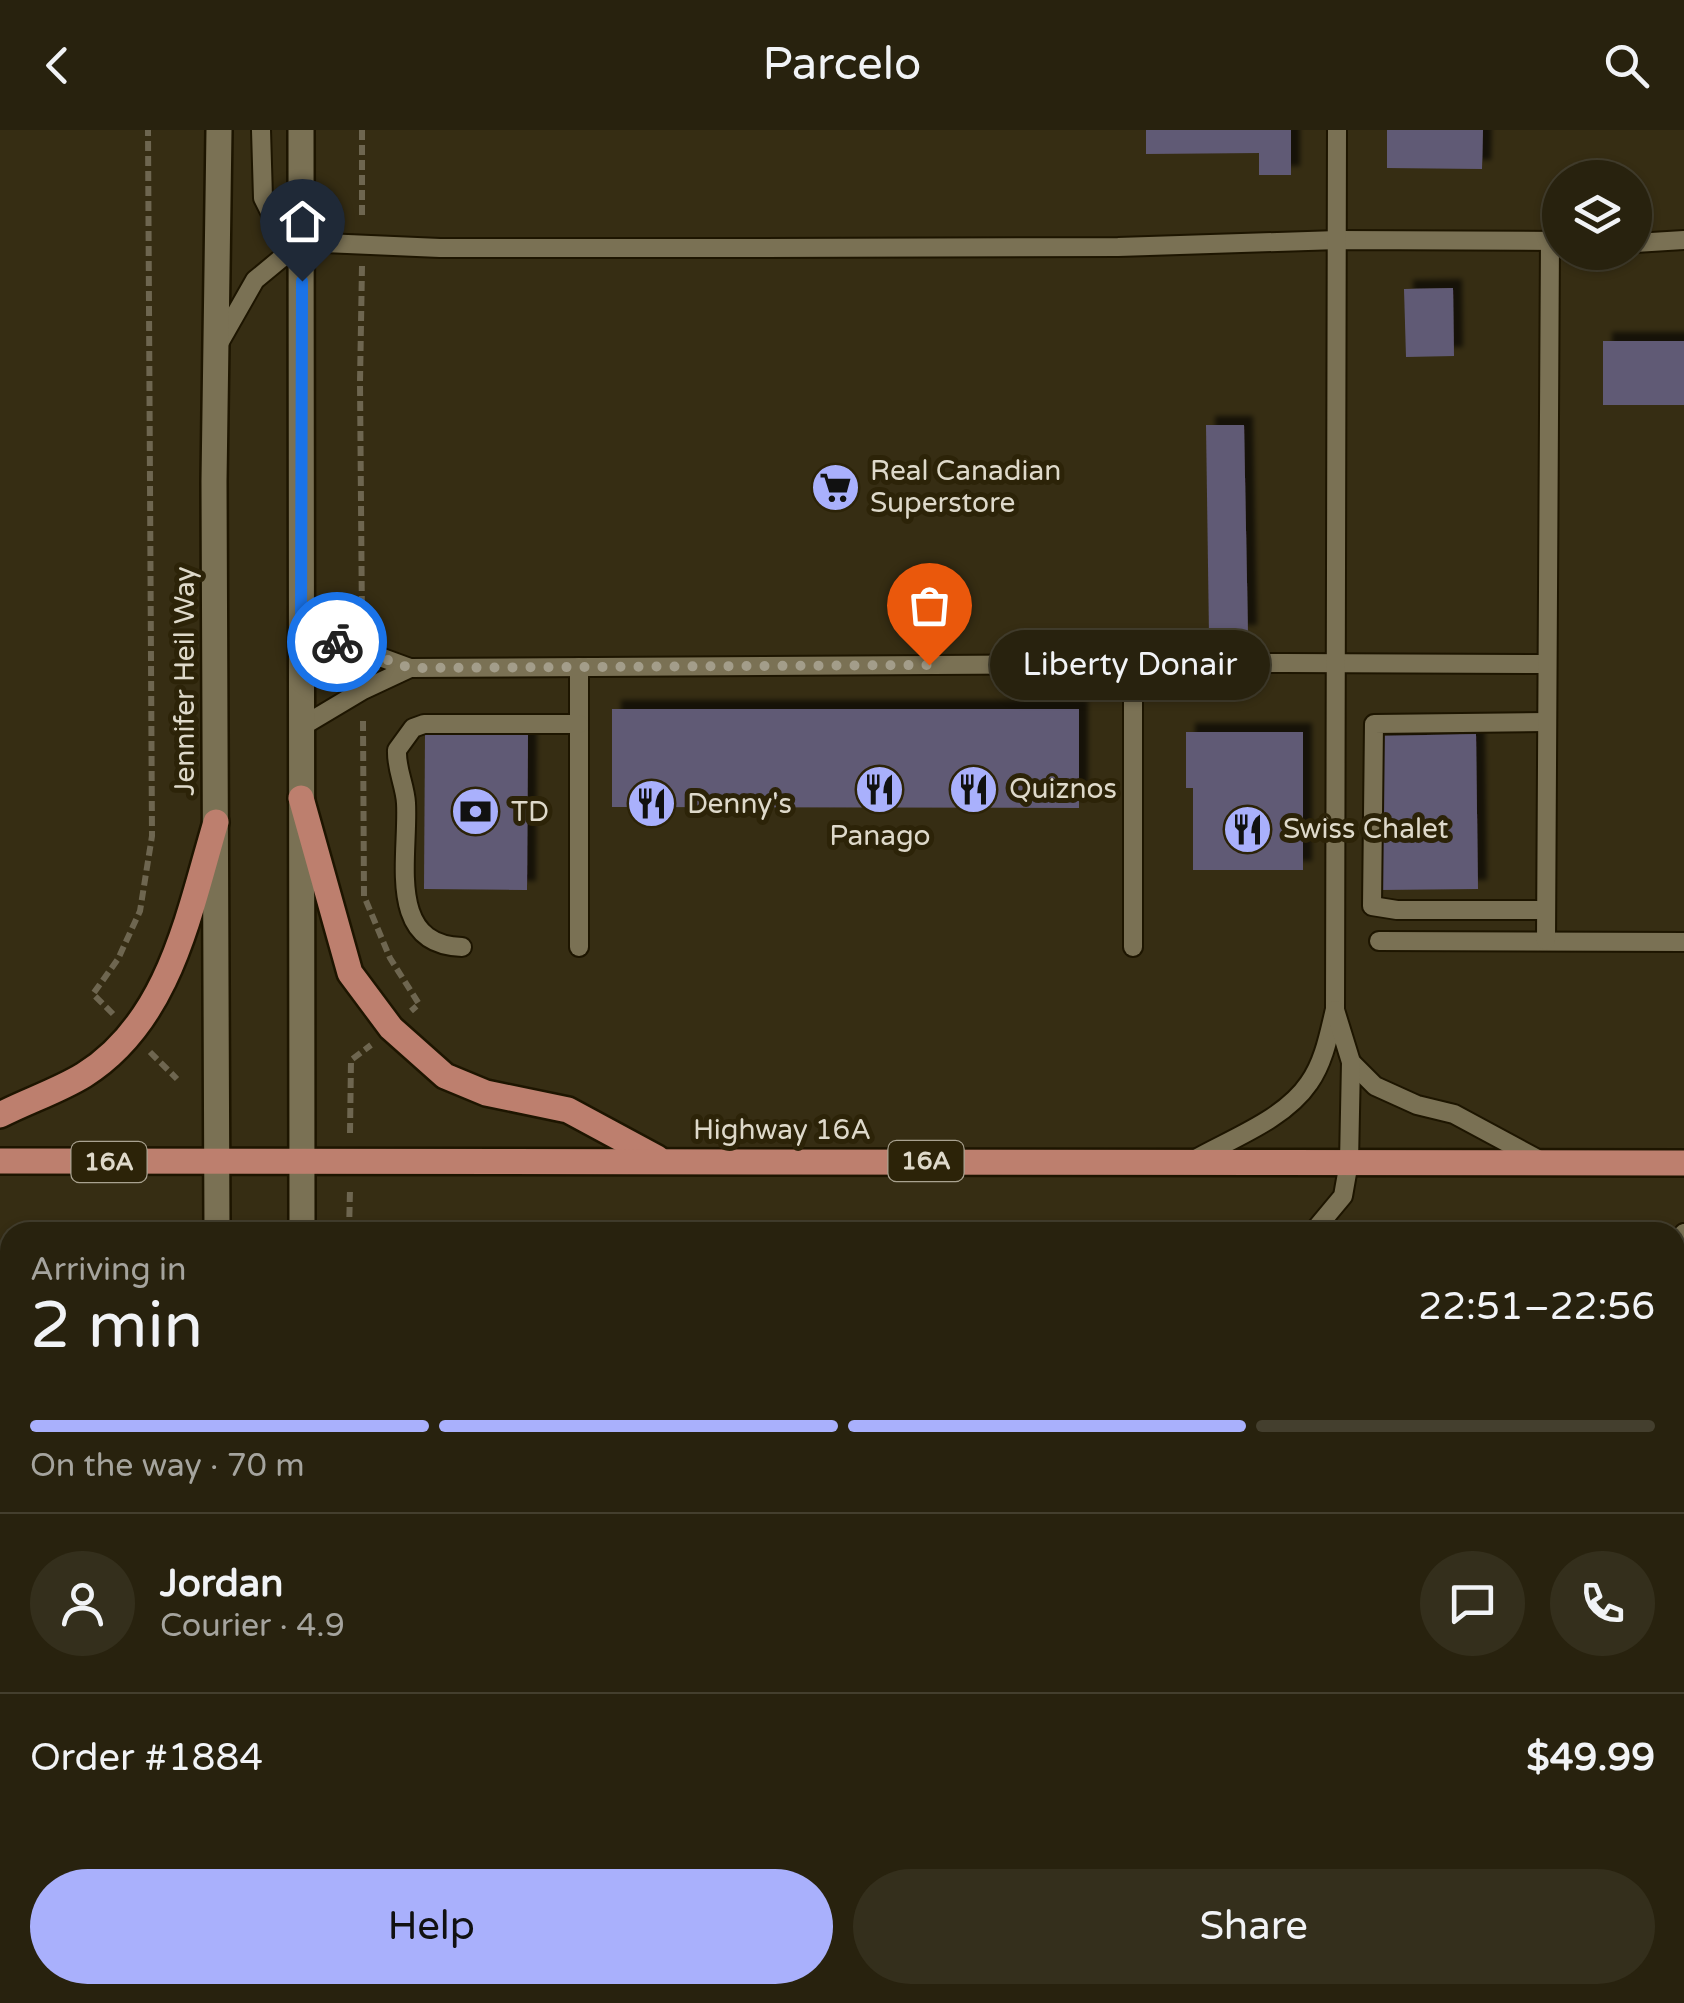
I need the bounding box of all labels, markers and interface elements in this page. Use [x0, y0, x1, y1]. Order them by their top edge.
icon: back [30, 38, 85, 93]
text: Parcelo [763, 38, 921, 92]
icon: search [1599, 38, 1654, 93]
map controls [1542, 160, 1652, 270]
button: layers [1542, 160, 1652, 270]
pin [260, 179, 345, 282]
icon: home [275, 194, 330, 249]
place label: Real Canadian Superstore [870, 454, 1061, 520]
supermarket icon: Real Canadian Superstore [809, 461, 861, 513]
pin [887, 563, 972, 666]
street label: Jennifer Heil Way [168, 566, 202, 796]
icon: bag [902, 578, 957, 633]
courier [287, 592, 387, 692]
icon: bike [310, 615, 365, 670]
callout: Liberty Donair [989, 630, 1269, 700]
text: Liberty Donair [1022, 646, 1238, 684]
restaurant icon: Panago [854, 763, 906, 815]
restaurant icon: Quiznos [948, 763, 1000, 815]
place label: Quiznos [1009, 772, 1117, 806]
restaurant icon: Denny's [626, 778, 678, 830]
bank icon: TD [450, 786, 502, 838]
place label: Denny's [687, 787, 792, 821]
place label: TD [511, 795, 549, 829]
restaurant icon: Swiss Chalet [1222, 803, 1274, 855]
place label: Swiss Chalet [1283, 812, 1449, 846]
place label: Panago [829, 819, 931, 853]
street label: Highway 16A [693, 1113, 871, 1147]
road number: 16A [888, 1141, 964, 1181]
road number: 16A [72, 1142, 146, 1182]
text: Arriving in [30, 1251, 187, 1289]
text: 22:51–22:56 [1418, 1284, 1655, 1330]
text: 2 min [30, 1287, 203, 1366]
text: On the way · 70 m [30, 1447, 305, 1485]
button: person [30, 1551, 135, 1656]
button: chat [1420, 1551, 1525, 1656]
button: phone [1550, 1551, 1655, 1656]
text: Jordan [160, 1561, 283, 1607]
text: Courier · 4.9 [160, 1607, 345, 1645]
text: Order #1884 [30, 1735, 263, 1781]
text: $49.99 [1526, 1735, 1655, 1781]
button: Help [30, 1869, 833, 1984]
button: Share [853, 1869, 1655, 1984]

